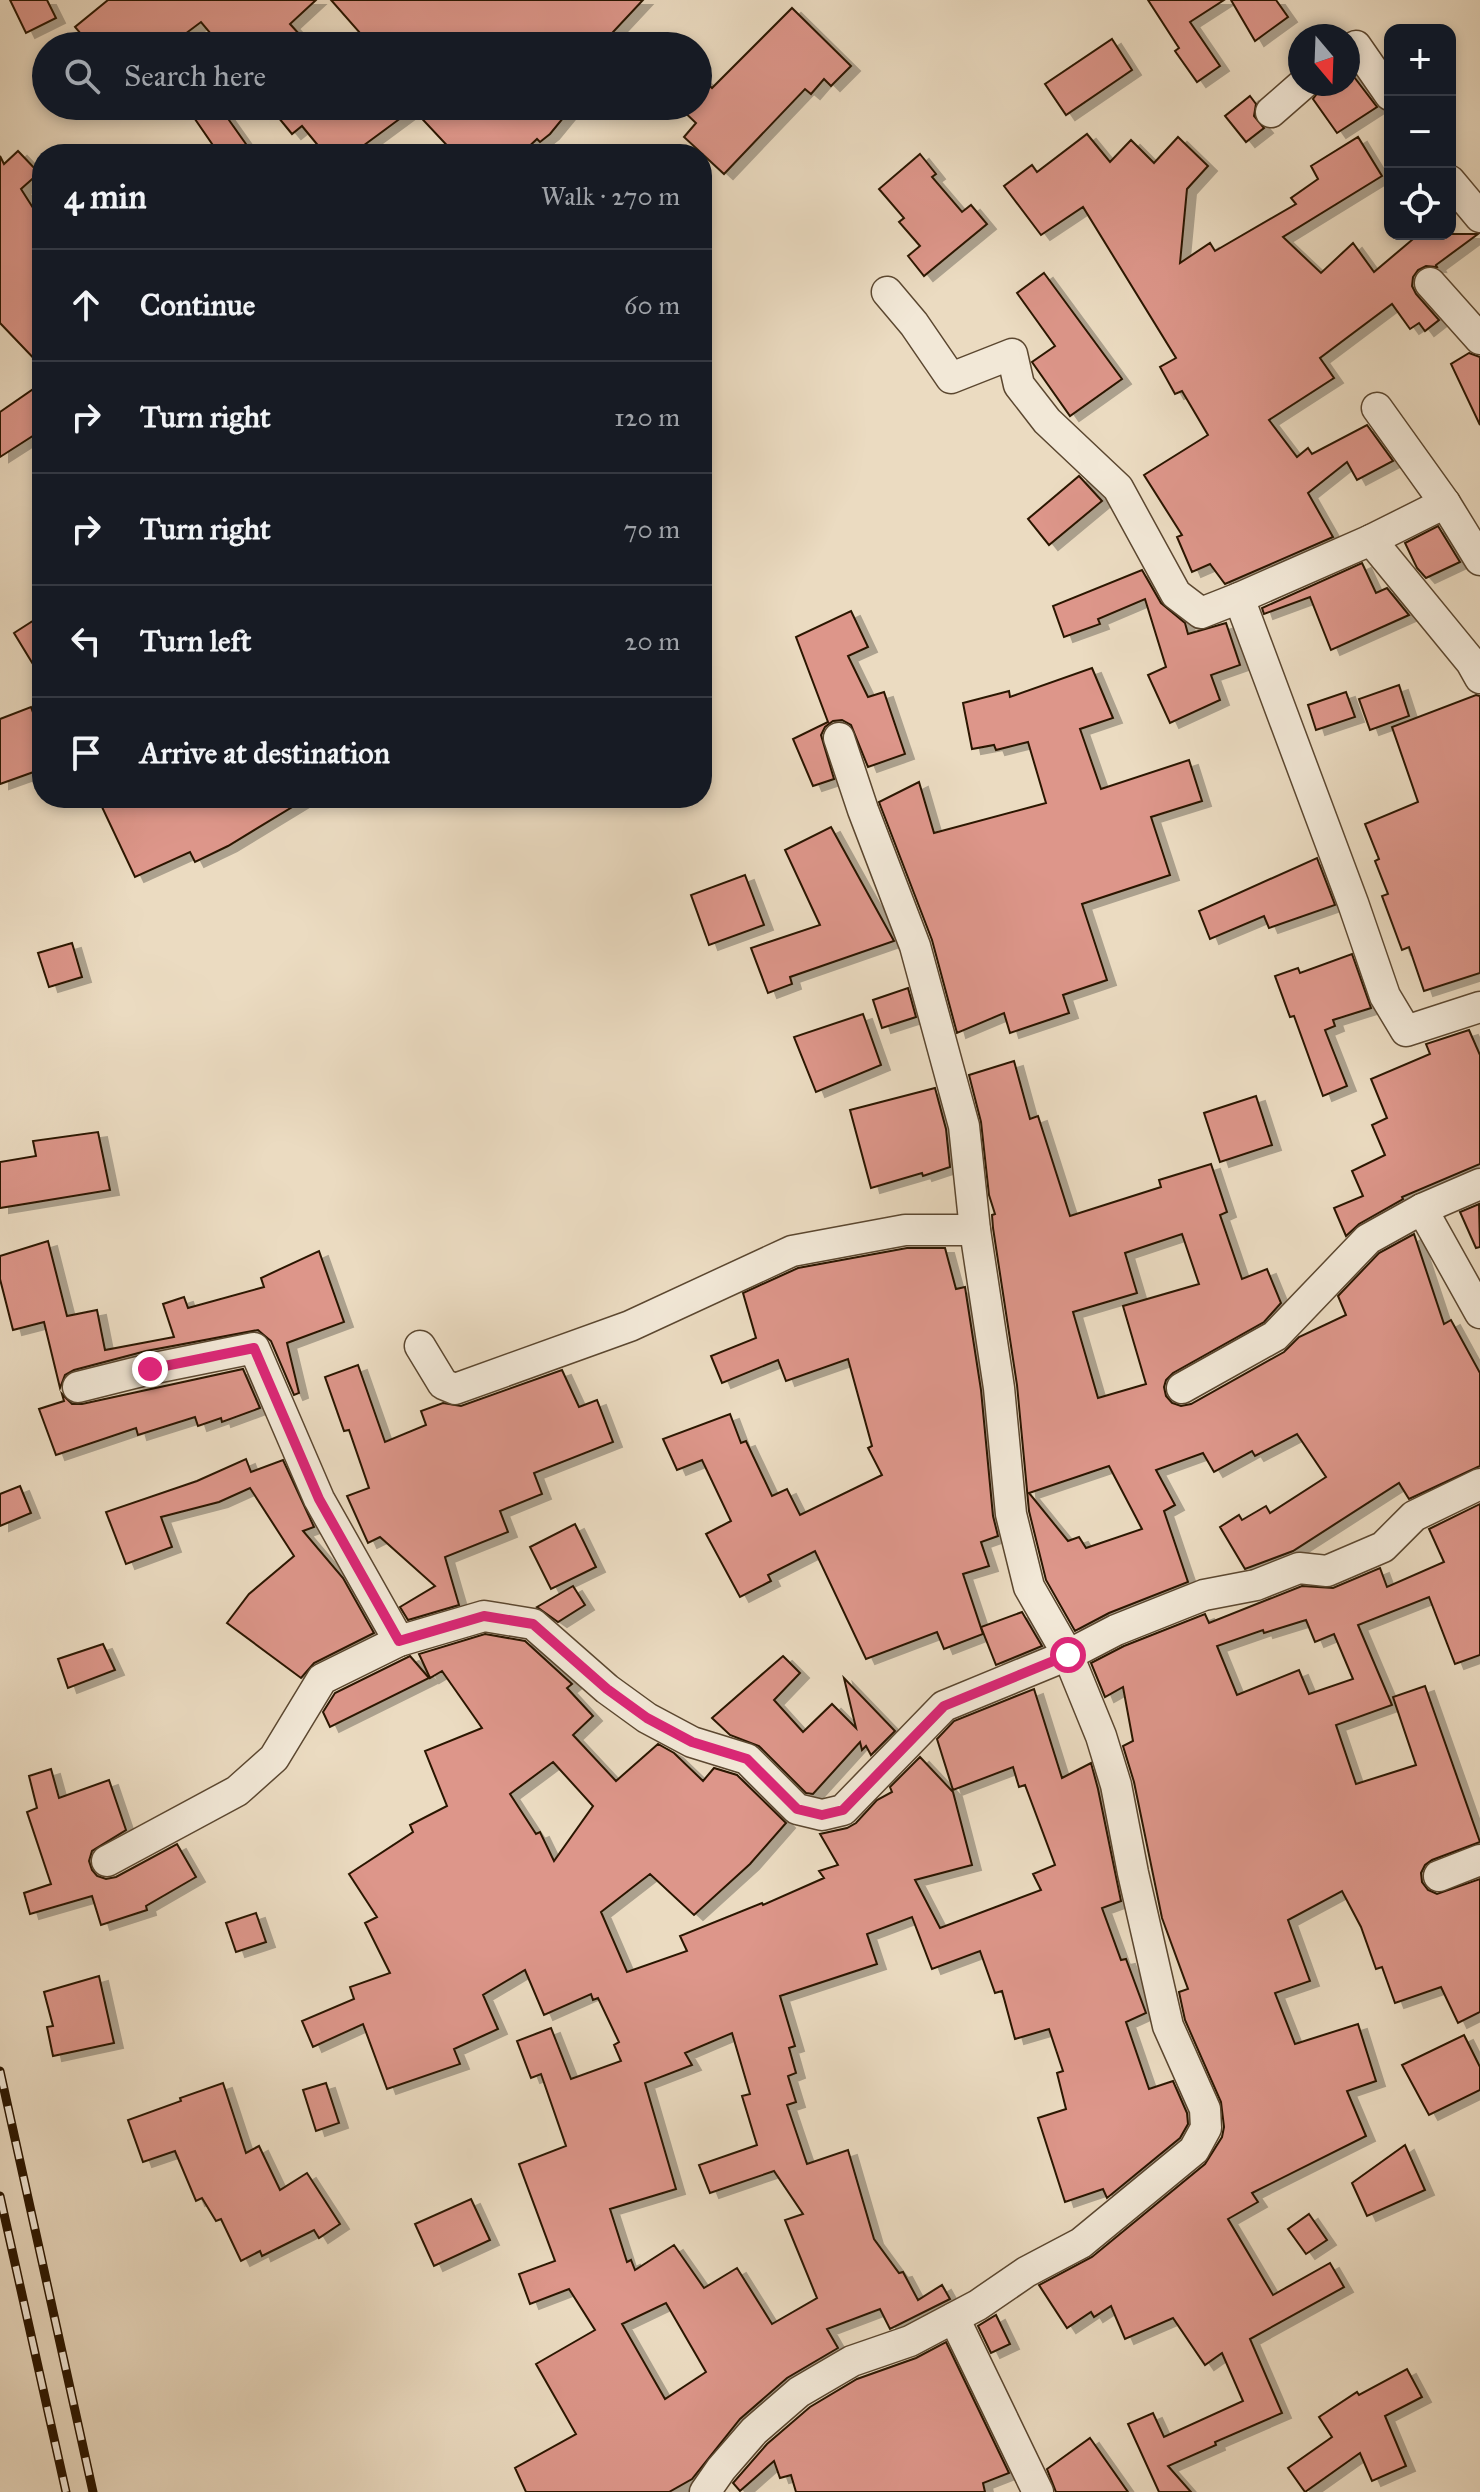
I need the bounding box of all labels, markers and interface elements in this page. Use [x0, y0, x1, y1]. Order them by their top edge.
north arrow [1288, 24, 1360, 96]
map controls [1384, 24, 1456, 240]
button: + [1384, 24, 1456, 96]
search box [32, 32, 712, 120]
icon: search [60, 54, 104, 98]
text: Search here [124, 58, 266, 94]
button: − [1384, 96, 1456, 168]
button: locate [1384, 168, 1456, 240]
text: 4 min [64, 176, 147, 217]
text: Walk · 270 m [541, 180, 680, 212]
icon: ahead [64, 283, 108, 327]
text: Continue [140, 287, 255, 323]
text: 60 m [624, 289, 680, 321]
icon: right [64, 395, 108, 439]
text: Turn right [140, 399, 271, 435]
text: 120 m [614, 401, 680, 433]
icon: right [64, 507, 108, 551]
text: Turn right [140, 511, 271, 547]
text: 70 m [624, 513, 680, 545]
icon: left [64, 619, 108, 663]
text: Turn left [140, 623, 251, 659]
text: 20 m [625, 625, 680, 657]
icon: arrive [64, 731, 108, 775]
text: Arrive at destination [140, 735, 390, 771]
route end [132, 1351, 168, 1387]
route start [1050, 1637, 1086, 1673]

